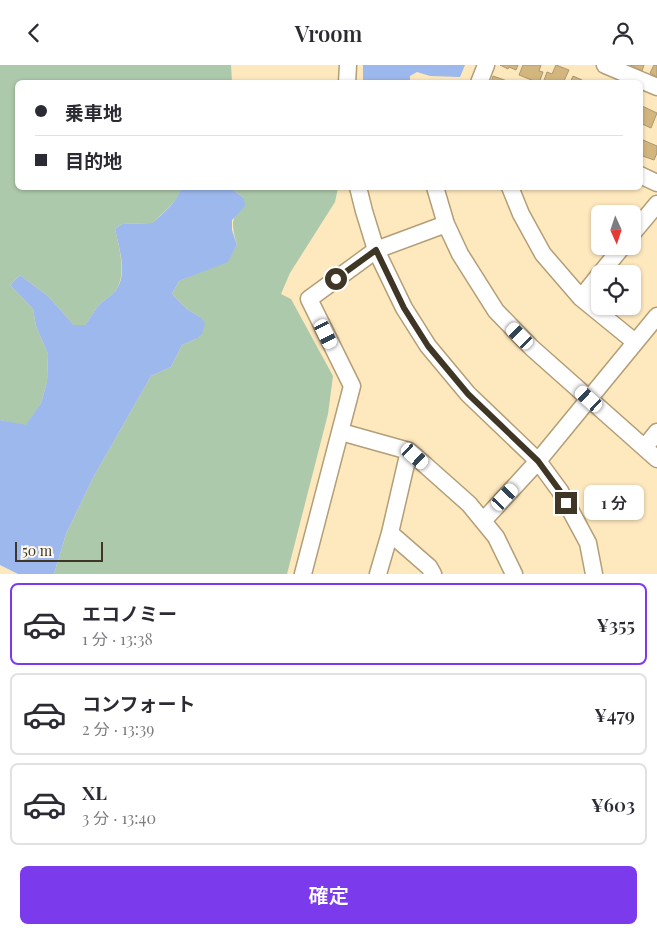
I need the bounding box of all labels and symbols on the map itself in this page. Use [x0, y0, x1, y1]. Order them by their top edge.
north arrow [591, 205, 641, 255]
route start [325, 268, 347, 290]
car [312, 317, 339, 351]
car [504, 320, 535, 352]
car [572, 383, 605, 415]
car [398, 440, 431, 472]
car [489, 481, 520, 513]
callout: 1 分 [584, 485, 644, 521]
route end [555, 492, 577, 514]
scale bar [15, 539, 102, 562]

